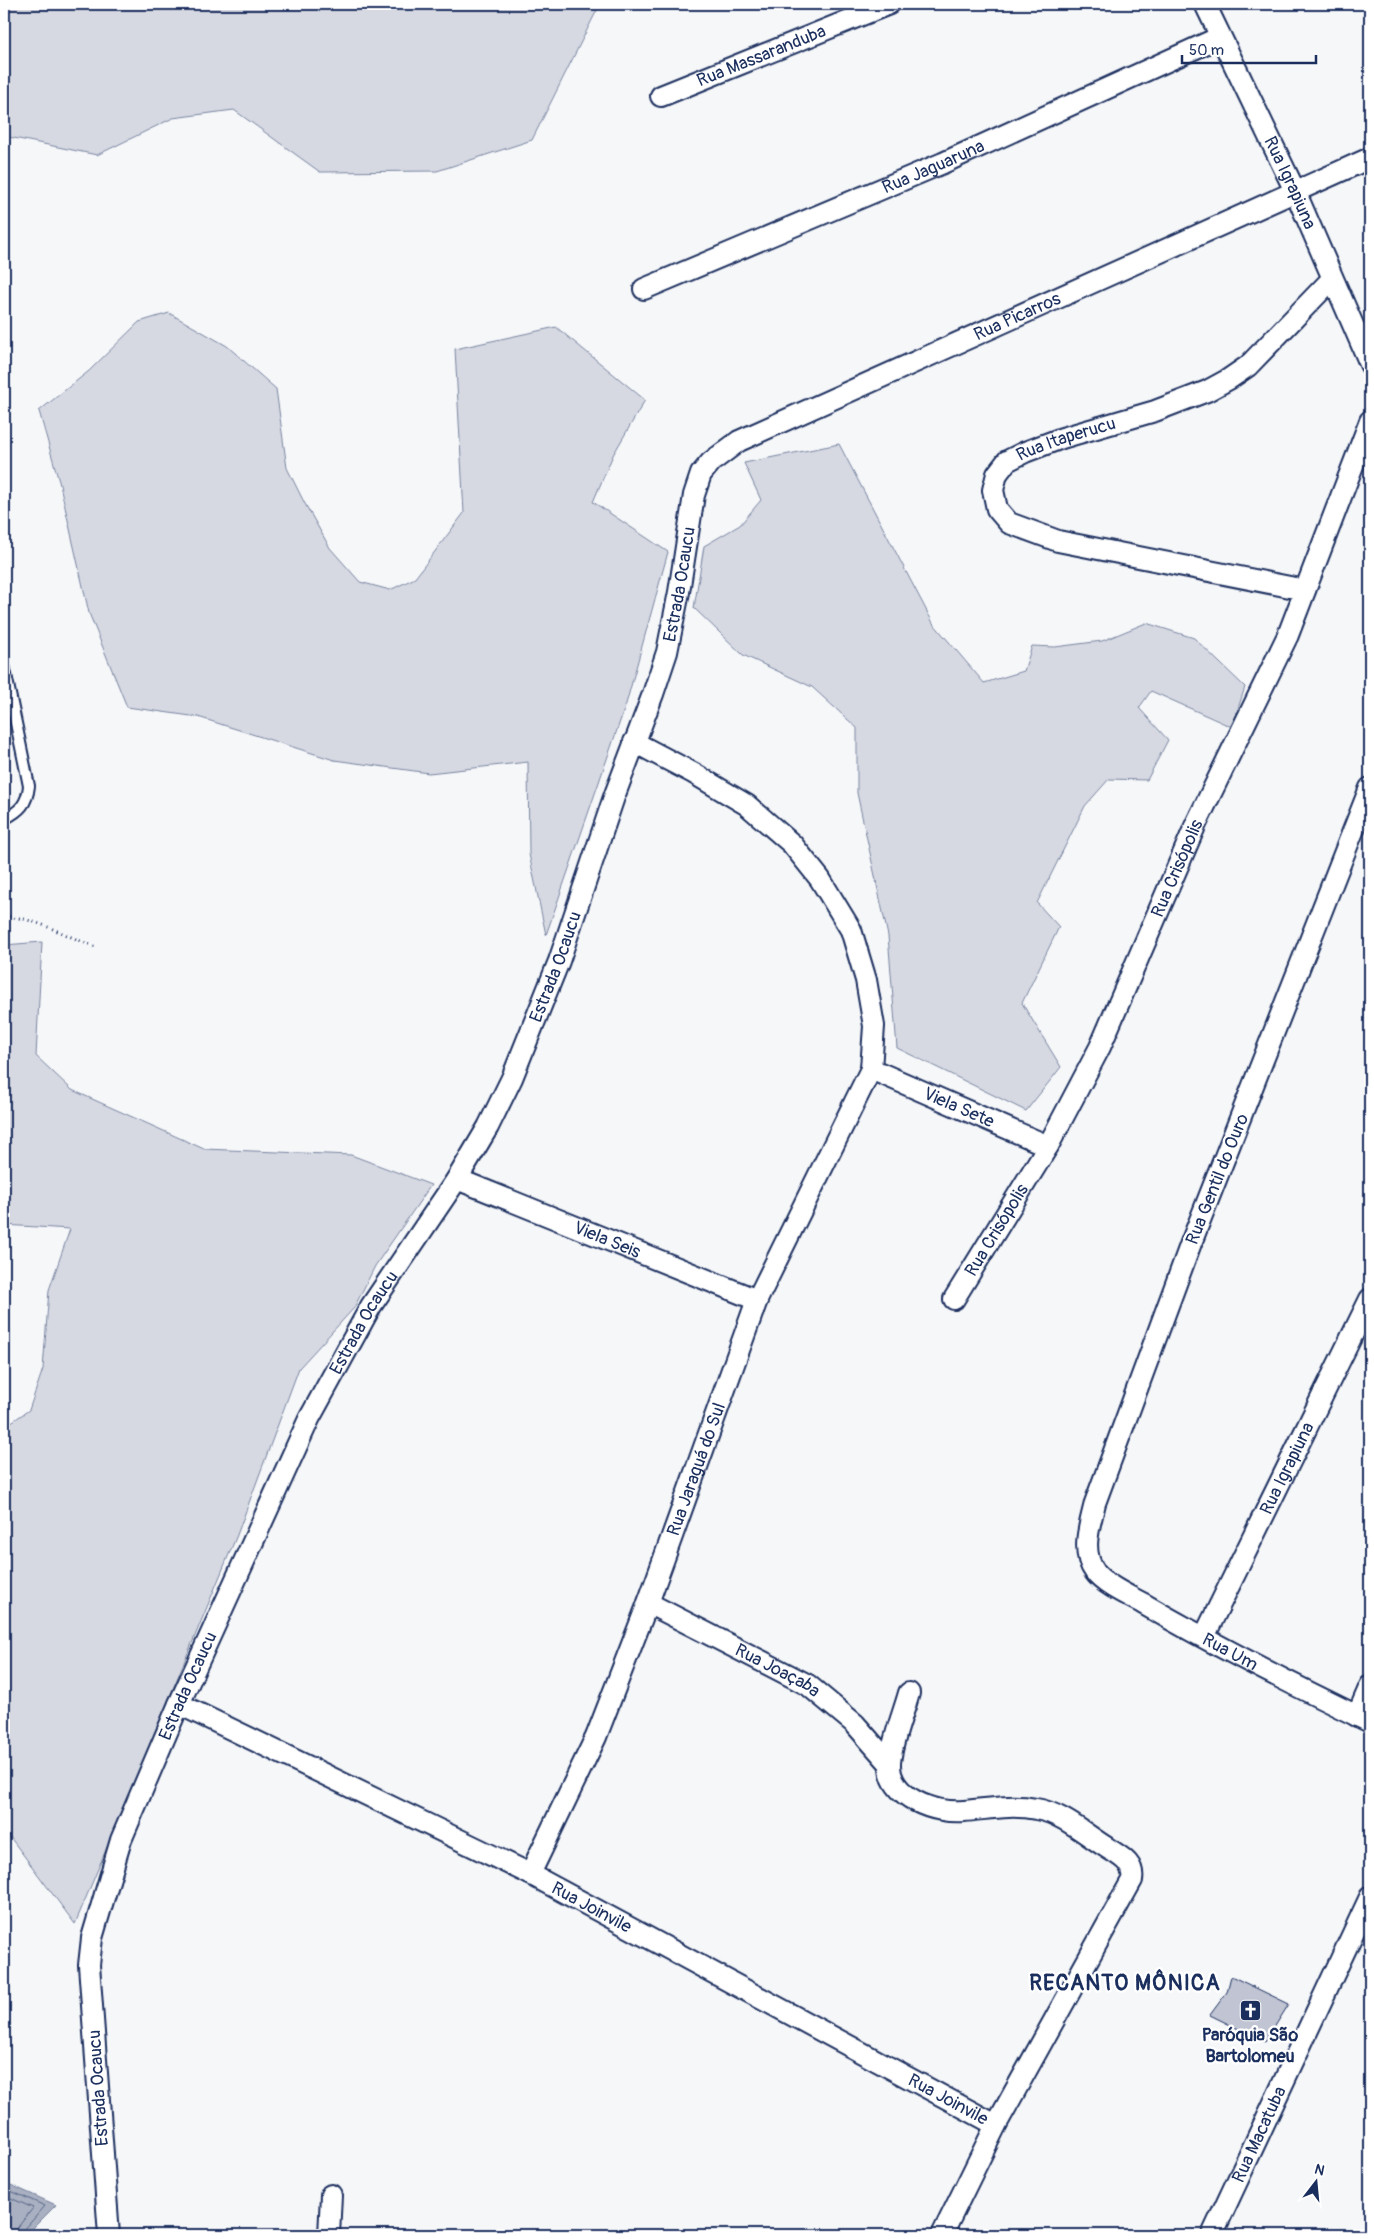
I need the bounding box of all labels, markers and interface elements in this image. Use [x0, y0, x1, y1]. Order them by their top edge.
street label: Rua Massaranduba [693, 20, 829, 92]
scale bar [1182, 32, 1315, 64]
text: 50 m [1189, 41, 1224, 60]
street label: Rua Igrapiuna [1258, 133, 1321, 233]
street label: Rua Jaguaruna [879, 135, 988, 199]
street label: Rua Picarros [970, 287, 1064, 346]
street label: Rua Itaperucu [1012, 412, 1118, 467]
street label: Estrada Ocaucu [658, 525, 701, 644]
street label: Rua Crisópolis [1146, 816, 1209, 921]
street label: Estrada Ocaucu [525, 909, 587, 1026]
street label: Viela Sete [920, 1082, 998, 1133]
street label: Rua Gentil do Ouro [1181, 1110, 1254, 1248]
street label: Rua Crisópolis [960, 1180, 1034, 1281]
street label: Viela Seis [570, 1216, 644, 1264]
street label: Estrada Ocaucu [325, 1267, 403, 1379]
street label: Rua Jaraguá do Sul [662, 1400, 731, 1539]
street label: Rua Igrapiuna [1255, 1418, 1320, 1518]
street label: Estrada Ocaucu [154, 1628, 222, 1744]
street label: Rua Um [1198, 1628, 1262, 1676]
street label: Rua Joaçaba [731, 1639, 825, 1702]
street label: Rua Joinvile [547, 1877, 636, 1939]
district label: RECANTO MÔNICA [1029, 1969, 1221, 1997]
church icon: Paróquia São Bartolomeu [1238, 1998, 1262, 2022]
place label: Paróquia São Bartolomeu [1202, 2024, 1298, 2068]
street label: Estrada Ocaucu [83, 2029, 114, 2147]
street label: Rua Joinvile [904, 2069, 992, 2131]
street label: Rua Macatuba [1227, 2083, 1292, 2186]
north arrow [1292, 2156, 1342, 2206]
text: N [1313, 2161, 1326, 2179]

